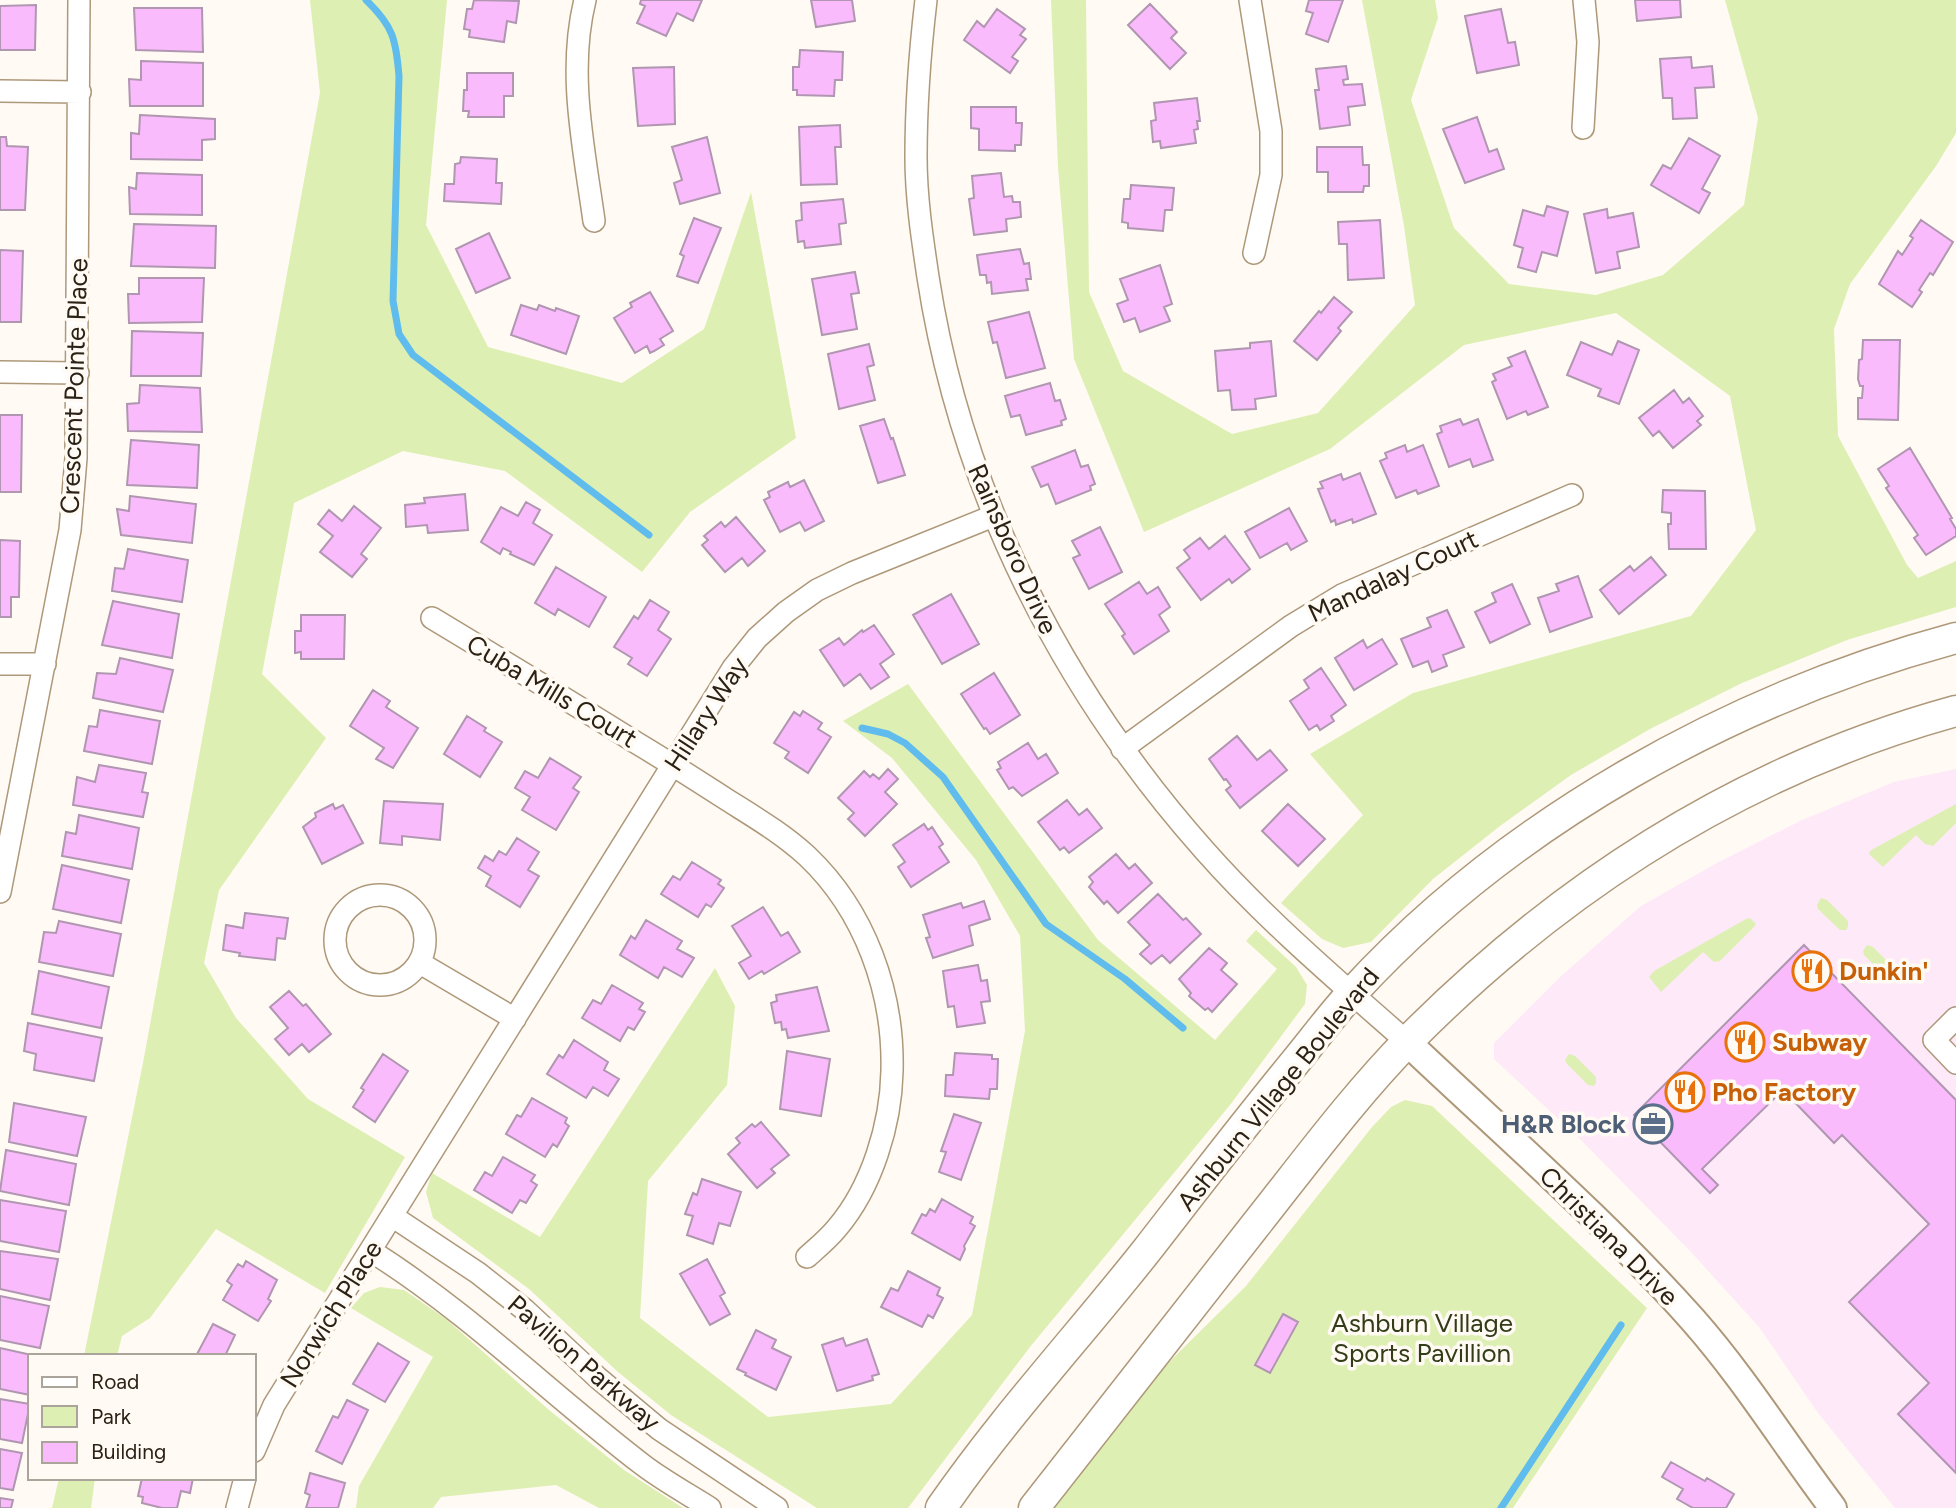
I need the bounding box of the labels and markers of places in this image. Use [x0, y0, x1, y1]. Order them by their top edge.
restaurant icon: Dunkin' [1791, 950, 1833, 992]
place label: Dunkin' [1839, 955, 1929, 987]
restaurant icon: Subway [1724, 1021, 1766, 1063]
place label: Subway [1772, 1026, 1867, 1058]
restaurant icon: Pho Factory [1664, 1071, 1706, 1113]
place label: Pho Factory [1712, 1076, 1856, 1108]
office icon: H&R Block [1632, 1103, 1674, 1145]
place label: H&R Block [1501, 1108, 1626, 1140]

